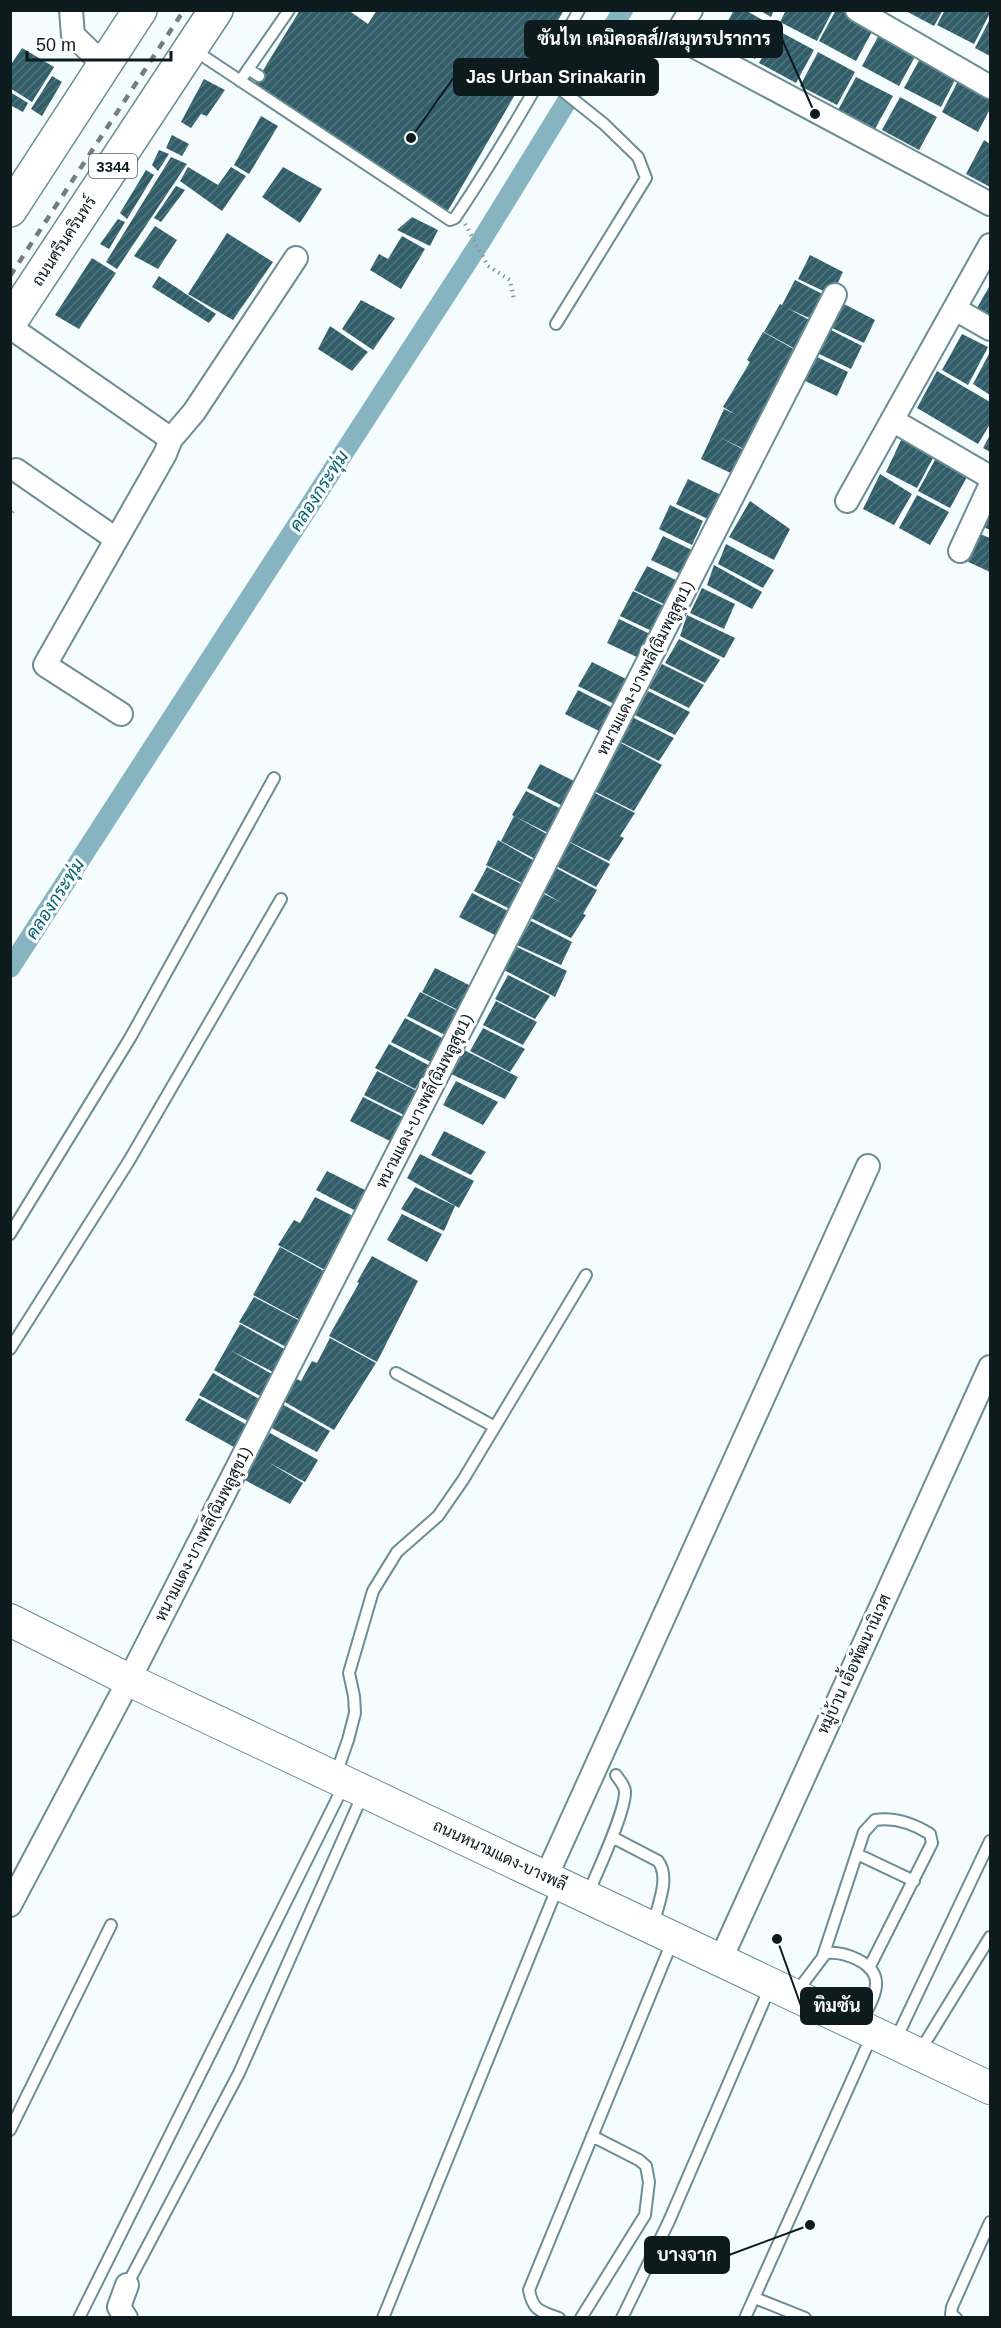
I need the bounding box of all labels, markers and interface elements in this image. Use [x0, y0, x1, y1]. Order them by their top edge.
callout: ซันไท เคมิคอลส์//สมุทรปราการ [525, 21, 782, 57]
scale bar [27, 24, 171, 62]
text: ซันไท เคมิคอลส์//สมุทรปราการ [537, 26, 771, 53]
text: 50 m [36, 35, 76, 55]
callout: Jas Urban Srinakarin [454, 59, 658, 95]
text: Jas Urban Srinakarin [466, 67, 646, 87]
road number: 3344 [89, 154, 137, 178]
street label: ถนนศรีนครินทร์ [25, 191, 99, 289]
water label: คลองกระทุ่ม [284, 446, 354, 536]
street label: หนามแดง-บางพลี(ฉิมพลูสุข1) [591, 577, 699, 759]
water label: คลองกระทุ่ม [20, 854, 90, 944]
street label: หนามแดง-บางพลี(ฉิมพลูสุข1) [370, 1010, 478, 1192]
street label: หนามแดง-บางพลี(ฉิมพลูสุข1) [149, 1443, 257, 1625]
street label: หมู่บ้าน เอื้อพัฒนานิเวศ [809, 1589, 897, 1738]
street label: ถนนหนามแดง-บางพลี [431, 1814, 571, 1893]
callout: ทิมซัน [801, 1988, 872, 2024]
text: ทิมซัน [813, 1994, 861, 2016]
callout: บางจาก [645, 2237, 729, 2273]
text: บางจาก [657, 2245, 717, 2265]

